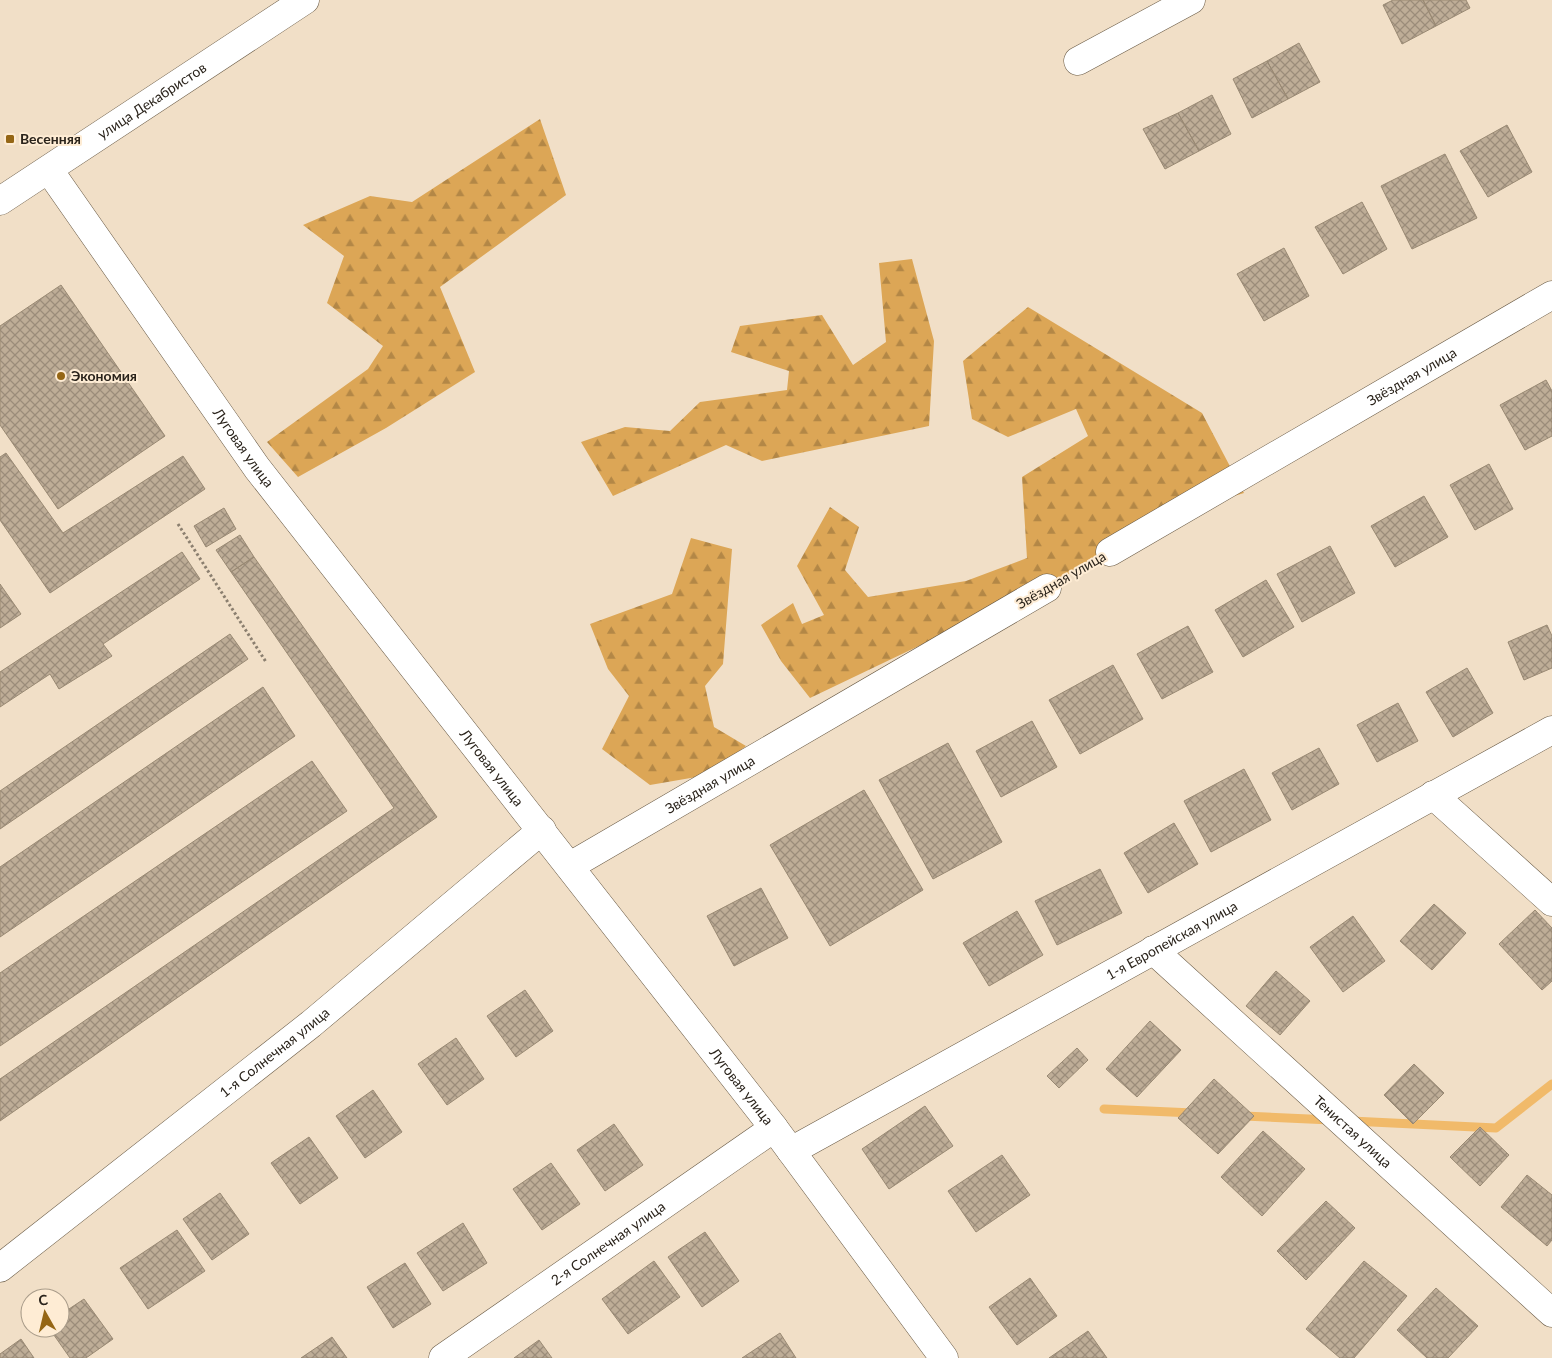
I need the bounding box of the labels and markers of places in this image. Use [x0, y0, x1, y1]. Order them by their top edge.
place label: Весенняя [20, 130, 81, 147]
marker: Весенняя [4, 133, 16, 145]
place label: Экономия [71, 367, 137, 384]
marker: Экономия [55, 370, 67, 382]

